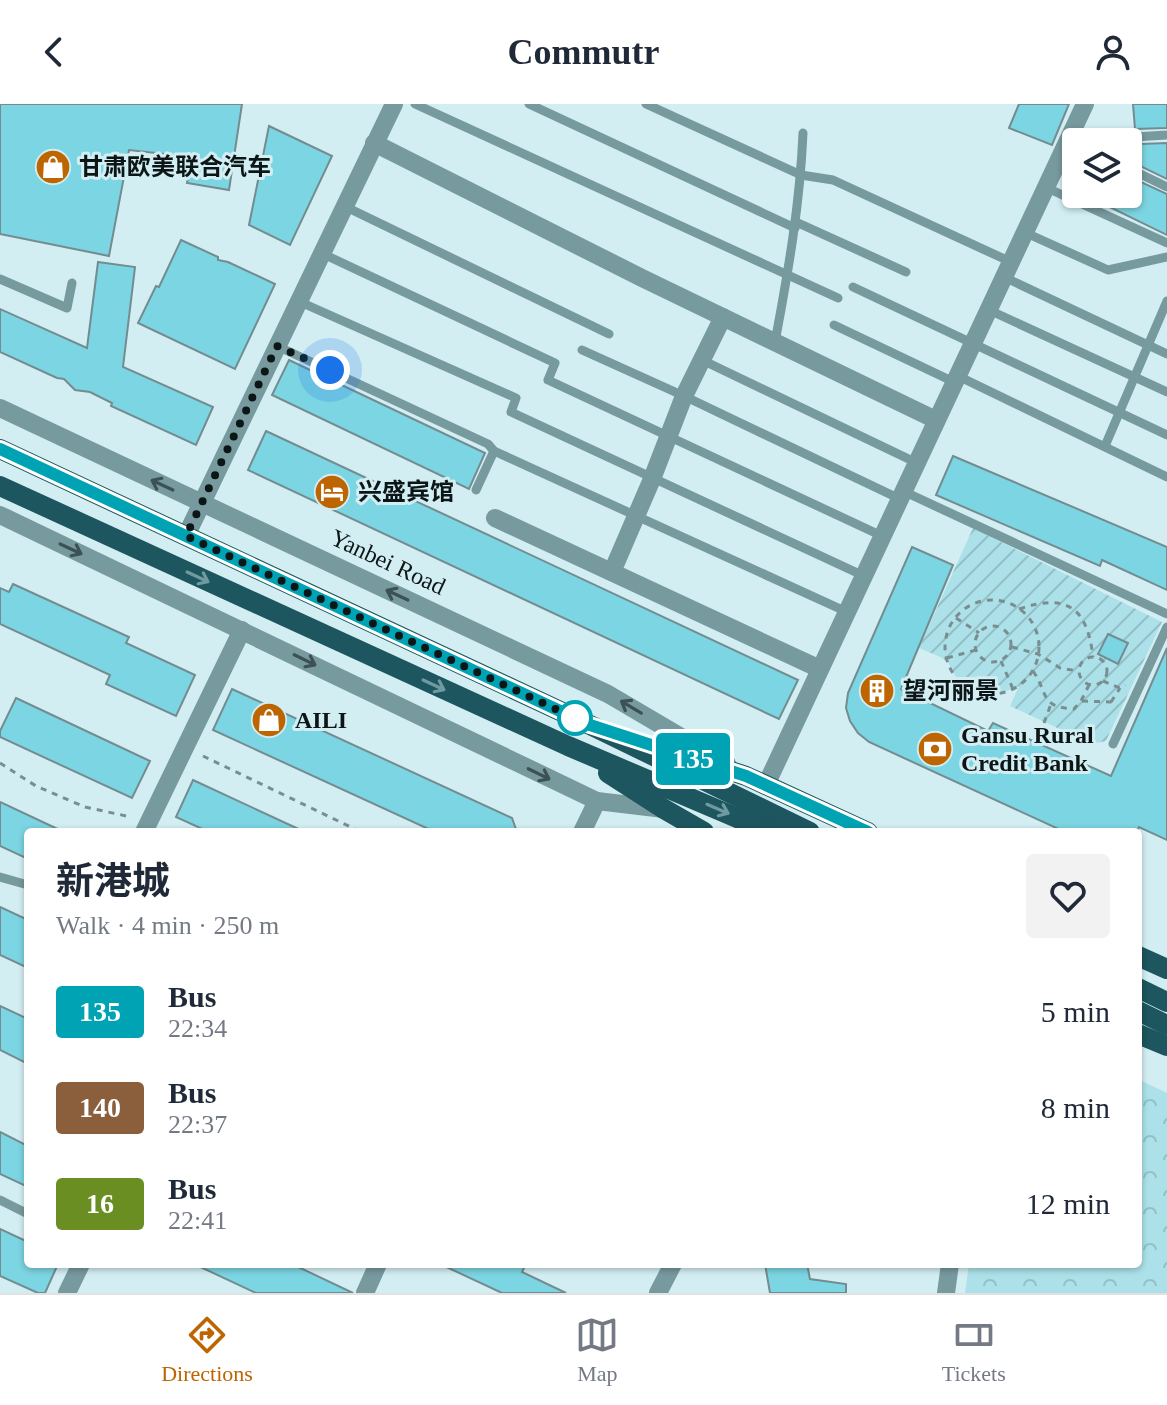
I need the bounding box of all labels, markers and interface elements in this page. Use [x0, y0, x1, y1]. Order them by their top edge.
icon: back [32, 30, 76, 74]
icon: person [1091, 30, 1135, 74]
text: Commutr [508, 32, 659, 72]
map controls [1062, 128, 1142, 208]
button: layers [1062, 128, 1142, 208]
shop icon: 甘肃欧美联合汽车 [34, 148, 72, 186]
place label: 甘肃欧美联合汽车 [79, 154, 271, 180]
your location [310, 350, 350, 390]
hotel icon: 兴盛宾馆 [313, 473, 351, 511]
one-way arrow [150, 476, 174, 491]
place label: 兴盛宾馆 [358, 479, 454, 505]
street label: Yanbei Road [327, 524, 449, 600]
one-way arrow [58, 542, 82, 557]
one-way arrow [185, 570, 210, 585]
one-way arrow [385, 587, 409, 602]
one-way arrow [293, 653, 317, 668]
building icon: 望河丽景 [858, 672, 896, 710]
one-way arrow [422, 678, 446, 693]
place label: 望河丽景 [903, 678, 999, 704]
one-way arrow [620, 699, 643, 715]
shop icon: AILI [250, 701, 288, 739]
unlabelled marker [558, 701, 592, 735]
place label: AILI [295, 707, 347, 733]
place label: Gansu Rural Credit Bank [961, 722, 1094, 776]
bank icon: Gansu Rural Credit Bank [916, 730, 954, 768]
line badge: 135 [647, 733, 739, 785]
text: 135 [672, 743, 714, 774]
one-way arrow [527, 767, 551, 782]
one-way arrow [705, 803, 730, 818]
button: heart [1026, 854, 1110, 938]
text: 新港城 [56, 860, 170, 902]
text: Walk · 4 min · 250 m [56, 911, 279, 940]
text: Bus [168, 980, 216, 1013]
text: 5 min [1041, 995, 1110, 1028]
text: 135 [79, 996, 121, 1027]
text: 22:34 [168, 1014, 227, 1043]
text: Bus [168, 1076, 216, 1109]
text: 8 min [1041, 1091, 1110, 1124]
text: 140 [79, 1092, 121, 1123]
text: 22:37 [168, 1110, 227, 1139]
text: Bus [168, 1172, 216, 1205]
text: 12 min [1026, 1187, 1110, 1220]
text: 16 [86, 1188, 114, 1219]
text: 22:41 [168, 1206, 227, 1235]
tab: Directions [161, 1313, 253, 1387]
tab: Map [575, 1313, 619, 1387]
tab: Tickets [942, 1313, 1006, 1387]

